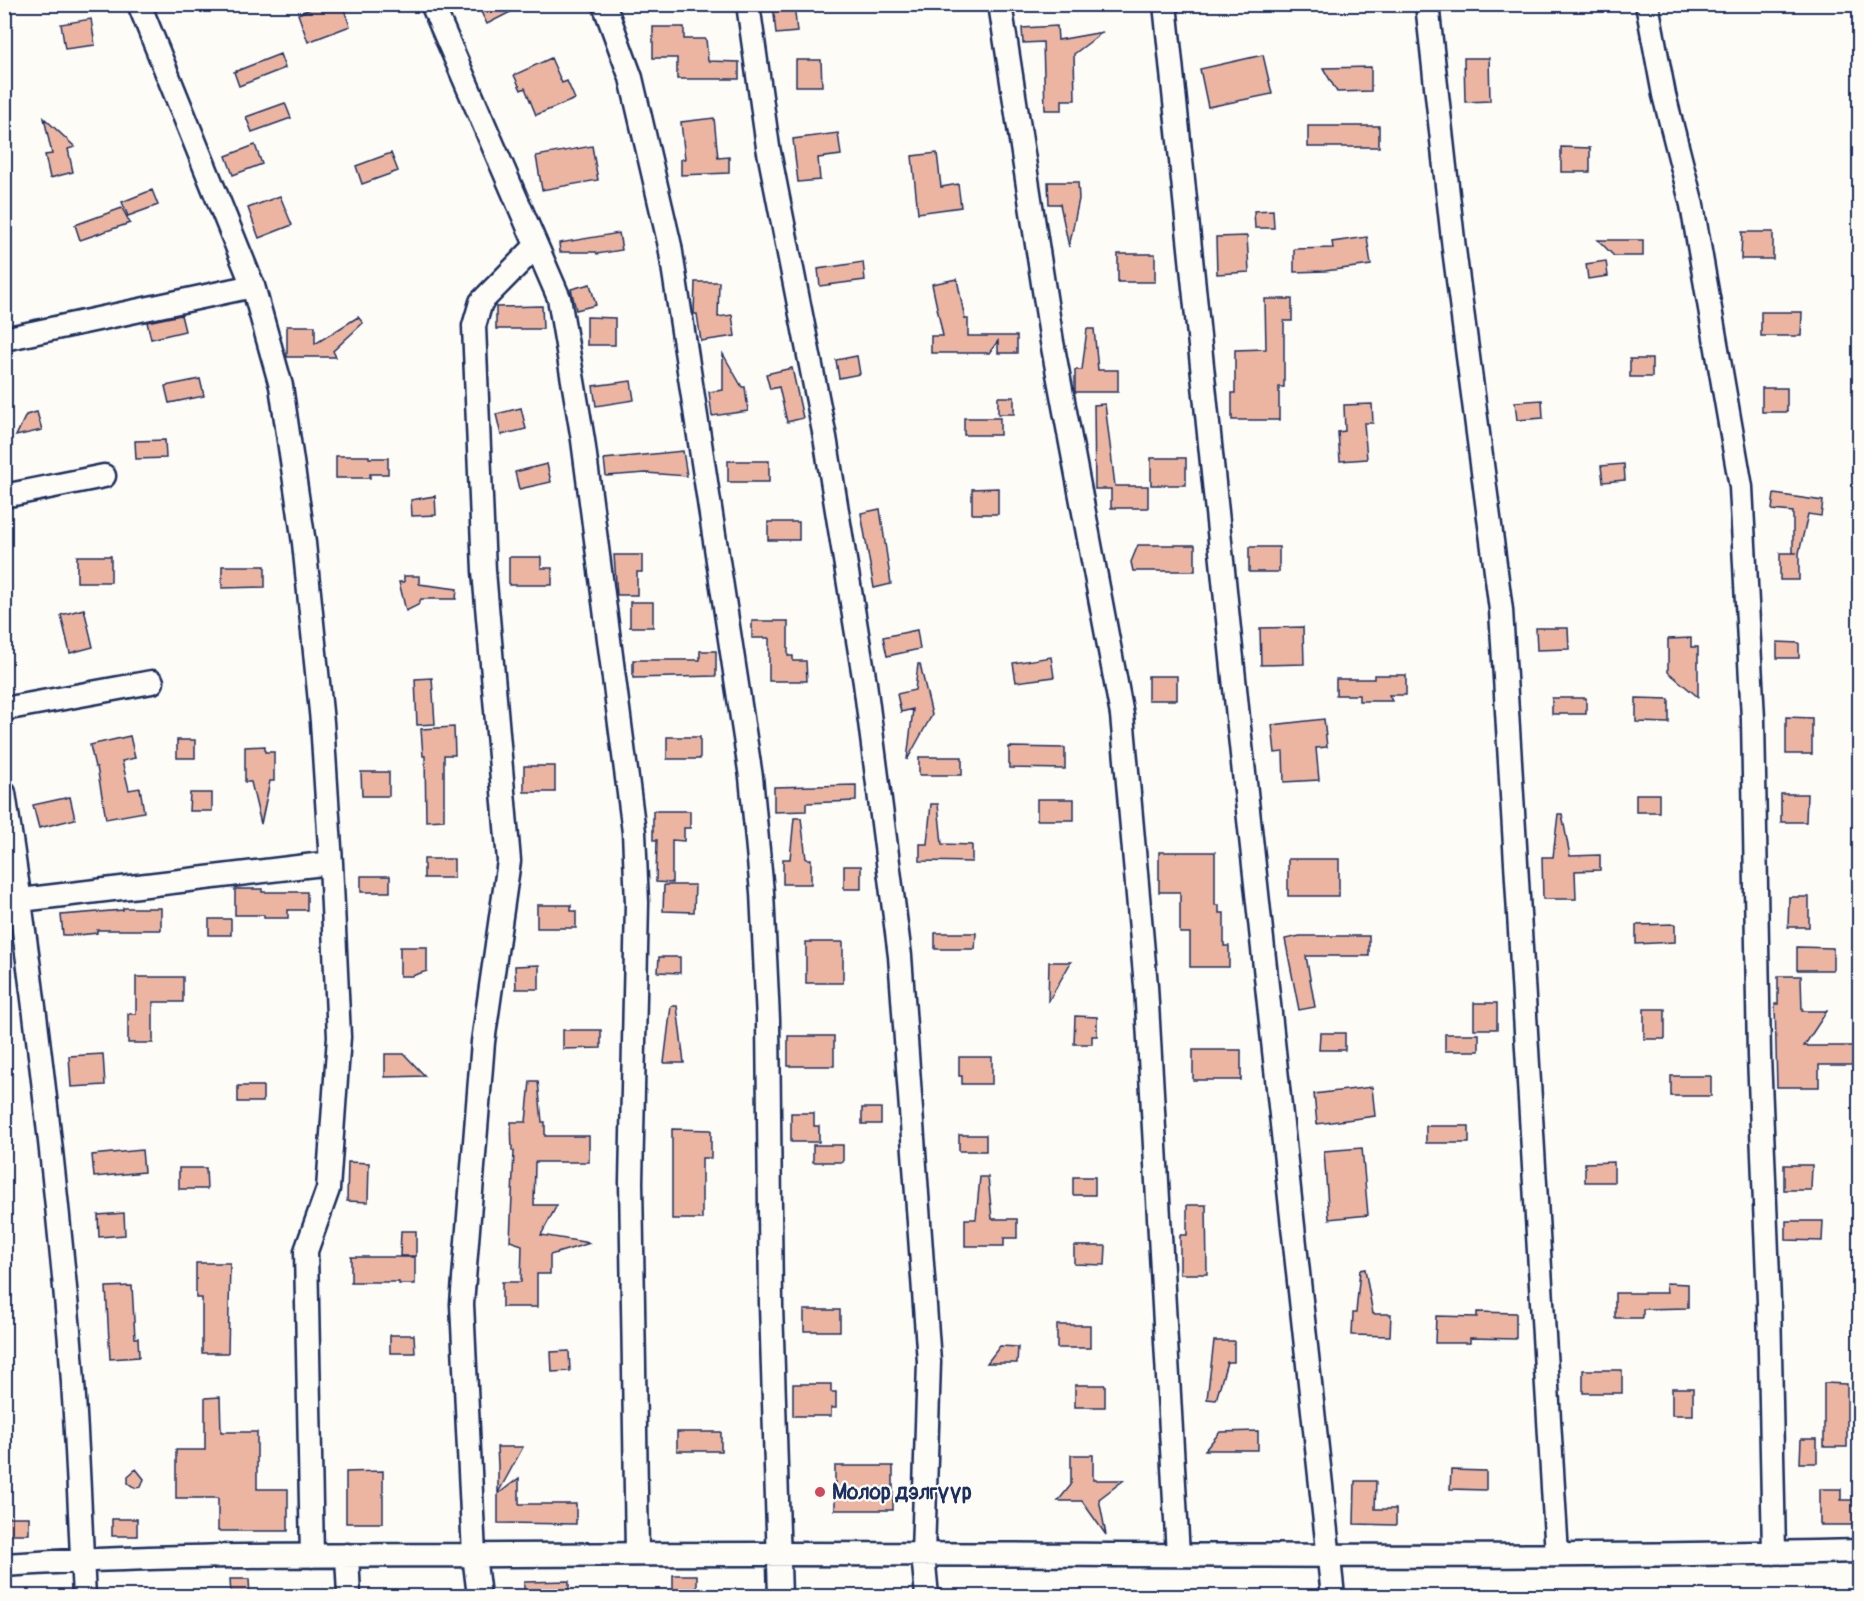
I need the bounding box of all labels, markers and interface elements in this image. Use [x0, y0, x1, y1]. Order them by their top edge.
place label: Молор дэлгүүр [832, 1479, 972, 1506]
marker: Молор дэлгүүр [813, 1485, 827, 1499]

